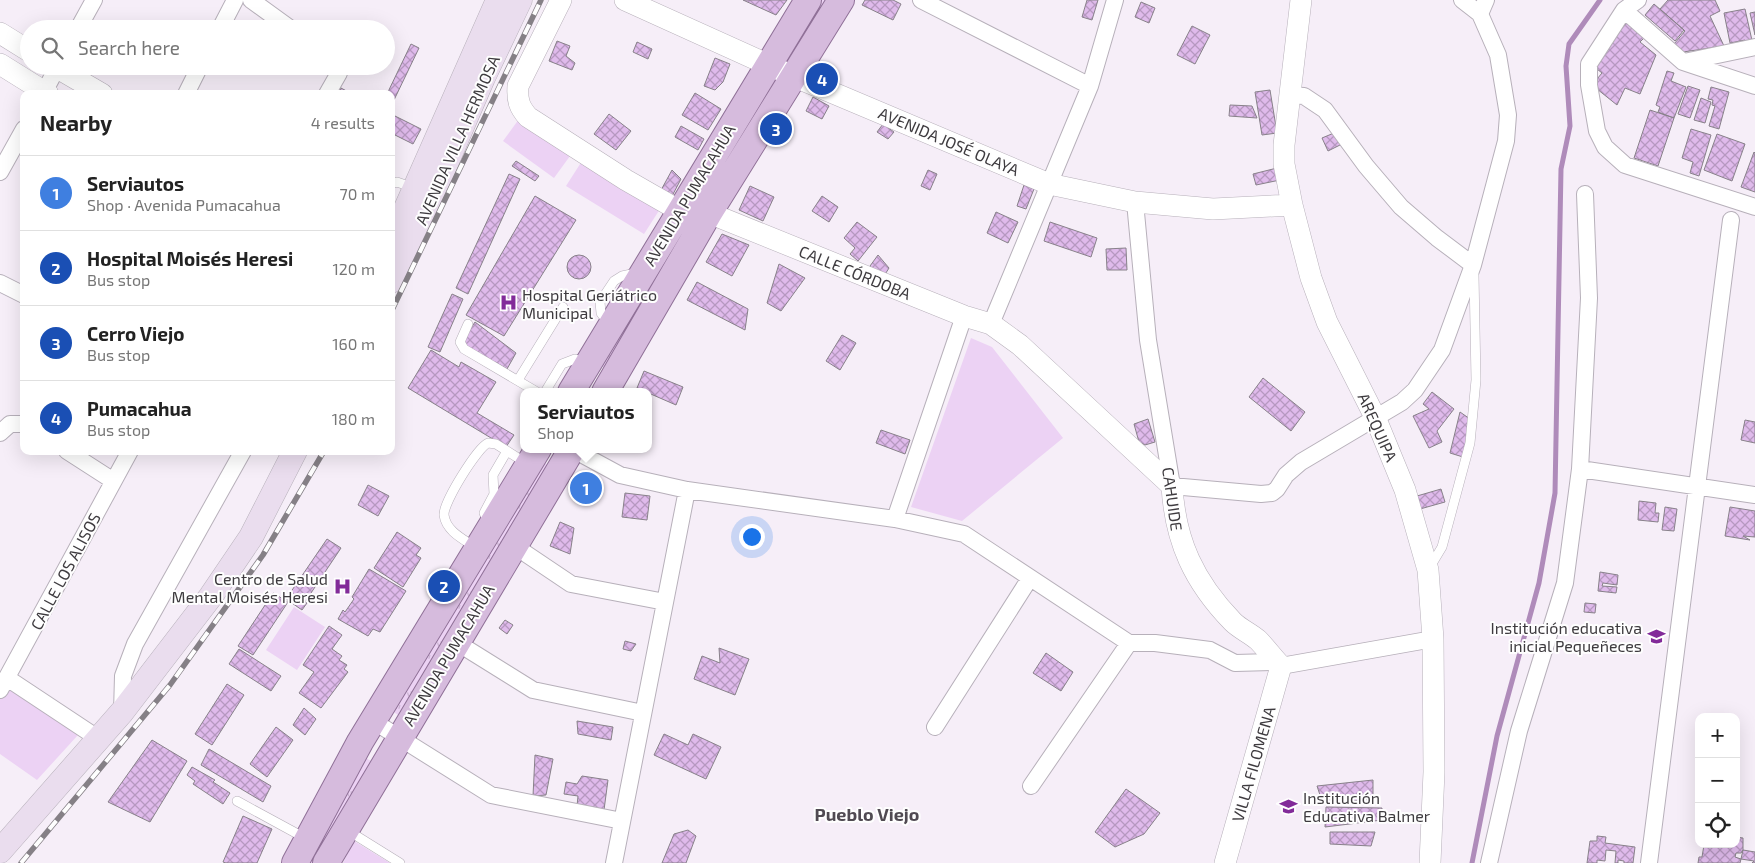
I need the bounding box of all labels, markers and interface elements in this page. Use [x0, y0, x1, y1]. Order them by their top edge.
search box [20, 20, 395, 75]
icon: search [38, 34, 66, 62]
text: Search here [78, 36, 180, 59]
street label: AVENIDA VILLA HERMOSA [411, 52, 503, 228]
pin: 4 [806, 60, 838, 98]
street label: AVENIDA JOSÉ OLAYA [876, 103, 1022, 179]
text: Nearby [40, 110, 112, 135]
pin: 3 [760, 110, 792, 148]
text: 4 results [311, 113, 375, 132]
street label: AVENIDA PUMACAHUA [639, 121, 739, 269]
text: Serviautos [87, 172, 184, 195]
text: 1 [53, 184, 59, 203]
text: 70 m [340, 184, 375, 203]
text: Shop · Avenida Pumacahua [87, 195, 281, 214]
street label: CALLE CÓRDOBA [796, 241, 914, 303]
text: Hospital Moisés Heresi [87, 247, 293, 270]
text: 2 [51, 259, 61, 278]
text: 120 m [332, 259, 375, 278]
text: Bus stop [87, 270, 150, 289]
place label: Hospital Geriátrico Municipal [522, 285, 657, 322]
hospital icon: Hospital Geriátrico Municipal [498, 293, 518, 313]
text: Cerro Viejo [87, 322, 184, 345]
text: 3 [51, 334, 61, 353]
text: 160 m [332, 334, 375, 353]
text: Bus stop [87, 345, 150, 364]
popup [520, 388, 652, 453]
street label: AREQUIPA [1354, 390, 1402, 465]
text: Pumacahua [87, 397, 192, 420]
text: Serviautos [537, 400, 635, 423]
text: 4 [51, 409, 61, 428]
text: 180 m [332, 409, 375, 428]
text: Bus stop [87, 420, 150, 439]
text: Shop [537, 423, 574, 442]
street label: CAHUIDE [1159, 466, 1187, 532]
pin: 1 [570, 469, 602, 507]
street label: CALLE LOS ALISOS [26, 509, 104, 633]
your location [739, 524, 765, 550]
pin: 2 [428, 567, 460, 605]
place label: Centro de Salud Mental Moisés Heresi [172, 569, 328, 606]
hospital icon: Centro de Salud Mental Moisés Heresi [332, 577, 352, 597]
street label: AVENIDA PUMACAHUA [398, 581, 498, 729]
place label: Institución educativa inicial Pequeñeces [1491, 618, 1642, 655]
school or university icon: Institución educativa inicial Pequeñeces [1646, 626, 1666, 646]
street label: VILLA FILOMENA [1227, 704, 1279, 824]
map controls [1695, 713, 1740, 848]
button: + [1695, 713, 1740, 758]
button: − [1695, 758, 1740, 803]
place label: Institución Educativa Balmer [1303, 788, 1431, 825]
school or university icon: Institución Educativa Balmer [1279, 796, 1299, 816]
district label: Pueblo Viejo [815, 803, 919, 825]
button: locate [1695, 803, 1740, 848]

